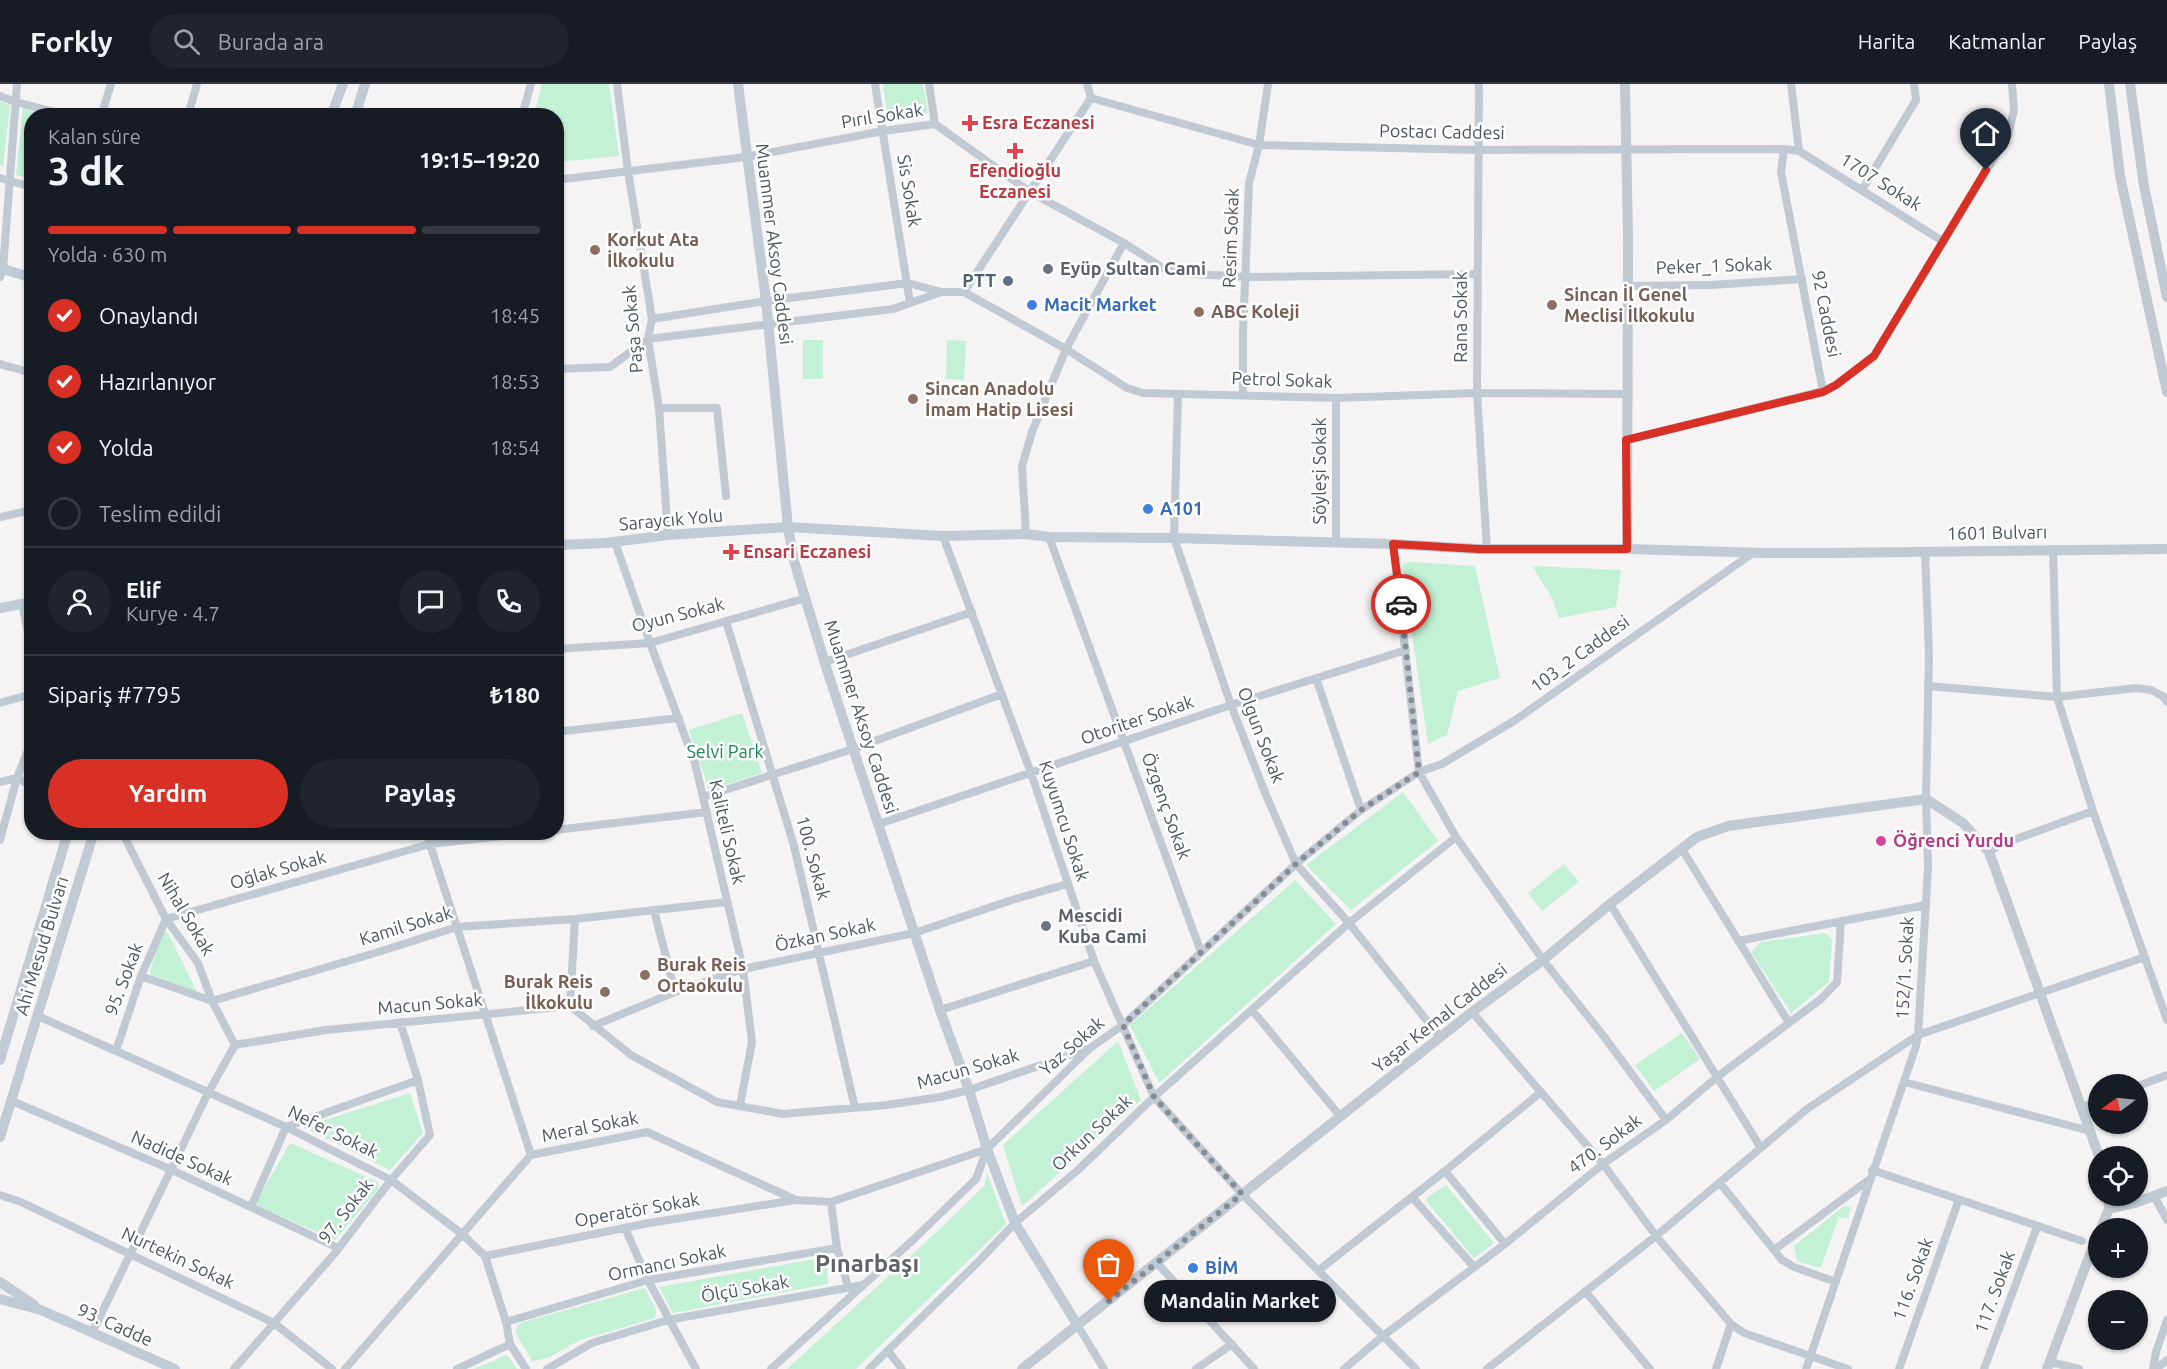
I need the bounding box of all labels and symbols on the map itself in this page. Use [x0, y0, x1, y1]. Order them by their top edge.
street label: Pırıl Sokak [840, 99, 924, 131]
pin [1960, 108, 2011, 170]
place label: Esra Eczanesi [982, 112, 1095, 132]
marker: Esra Eczanesi [963, 116, 977, 130]
street label: Postacı Caddesi [1379, 120, 1505, 142]
street label: Muammer Aksoy Caddesi [753, 142, 797, 346]
marker: Efendioğlu Eczanesi [1008, 144, 1022, 158]
street label: 1707 Sokak [1837, 148, 1926, 214]
street label: Sis Sokak [894, 153, 926, 229]
place label: Efendioğlu Eczanesi [969, 160, 1061, 201]
street label: Resim Sokak [1218, 187, 1242, 288]
place label: Korkut Ata İlkokulu [607, 229, 699, 270]
marker: Korkut Ata İlkokulu [588, 243, 602, 257]
street label: Peker_1 Sokak [1655, 253, 1773, 278]
place label: Eyüp Sultan Cami [1060, 258, 1206, 278]
marker: Eyüp Sultan Cami [1041, 262, 1055, 276]
street label: 92 Caddesi [1809, 269, 1845, 359]
place label: PTT [962, 270, 996, 290]
street label: Rana Sokak [1450, 271, 1470, 363]
marker: PTT [1001, 274, 1015, 288]
street label: Paşa Sokak [618, 284, 646, 374]
place label: Sincan İl Genel Meclisi İlkokulu [1564, 284, 1695, 325]
place label: Macit Market [1044, 294, 1157, 314]
marker: Macit Market [1025, 298, 1039, 312]
marker: Sincan İl Genel Meclisi İlkokulu [1545, 298, 1559, 312]
place label: ABC Koleji [1211, 301, 1299, 321]
marker: ABC Koleji [1192, 305, 1206, 319]
street label: Petrol Sokak [1231, 367, 1333, 391]
place label: Sincan Anadolu İmam Hatip Lisesi [925, 378, 1073, 419]
marker: Sincan Anadolu İmam Hatip Lisesi [906, 392, 920, 406]
street label: Söyleşi Sokak [1309, 418, 1329, 524]
place label: A101 [1160, 498, 1203, 518]
marker: A101 [1141, 502, 1155, 516]
street label: Saraycık Yolu [618, 504, 724, 534]
street label: 1601 Bulvarı [1947, 521, 2047, 543]
place label: Ensari Eczanesi [743, 541, 871, 561]
marker: Ensari Eczanesi [724, 545, 738, 559]
courier [1371, 574, 1431, 634]
street label: Oyun Sokak [629, 593, 726, 635]
street label: 103_2 Caddesi [1526, 611, 1633, 696]
street label: Muammer Aksoy Caddesi [821, 617, 903, 816]
street label: Olgun Sokak [1234, 684, 1289, 785]
street label: Otoriter Sokak [1078, 690, 1196, 748]
park label: Selvi Park [686, 741, 764, 761]
street label: Özgenç Sokak [1138, 749, 1196, 862]
street label: Kuyumcu Sokak [1036, 758, 1094, 884]
street label: Kaliteli Sokak [706, 777, 750, 886]
street label: 100. Sokak [793, 813, 835, 902]
place label: Öğrenci Yurdu [1893, 830, 2014, 850]
marker: Öğrenci Yurdu [1874, 834, 1888, 848]
street label: Oğlak Sokak [227, 846, 328, 892]
street label: Nihal Sokak [154, 868, 219, 958]
street label: Ahi Mesud Bulvarı [10, 874, 72, 1018]
street label: Kamil Sokak [357, 901, 455, 949]
place label: Mescidi Kuba Cami [1058, 905, 1147, 946]
street label: Özkan Sokak [773, 914, 877, 954]
street label: 152/1. Sokak [1891, 916, 1917, 1020]
marker: Mescidi Kuba Cami [1039, 919, 1053, 933]
street label: 95. Sokak [100, 939, 146, 1018]
place label: Burak Reis Ortaokulu [657, 954, 746, 995]
street label: Yaşar Kemal Caddesi [1368, 959, 1510, 1076]
marker: Burak Reis Ortaokulu [638, 968, 652, 982]
place label: Burak Reis İlkokulu [504, 971, 593, 1012]
marker: Burak Reis İlkokulu [598, 985, 612, 999]
street label: Macun Sokak [377, 988, 483, 1018]
street label: Yaz Sokak [1035, 1012, 1108, 1079]
street label: Macun Sokak [914, 1044, 1021, 1092]
north arrow [2088, 1074, 2148, 1134]
street label: Orkun Sokak [1047, 1090, 1135, 1174]
street label: Nefer Sokak [285, 1101, 382, 1162]
street label: Meral Sokak [540, 1107, 640, 1145]
street label: 470. Sokak [1564, 1109, 1645, 1177]
street label: Nadide Sokak [129, 1126, 236, 1188]
street label: 97. Sokak [314, 1174, 377, 1247]
street label: Operatör Sokak [573, 1188, 701, 1230]
street label: Nurtekin Sokak [119, 1222, 238, 1292]
street label: 116. Sokak [1888, 1235, 1936, 1323]
pin [1083, 1239, 1134, 1301]
street label: Ormancı Sokak [606, 1240, 728, 1284]
street label: 117. Sokak [1970, 1248, 2018, 1336]
district label: Pınarbaşı [815, 1250, 919, 1277]
place label: BİM [1205, 1257, 1238, 1277]
marker: BİM [1186, 1261, 1200, 1275]
street label: Ölçü Sokak [699, 1270, 790, 1306]
callout: Mandalin Market [1145, 1280, 1337, 1322]
street label: 93. Cadde [75, 1299, 156, 1350]

